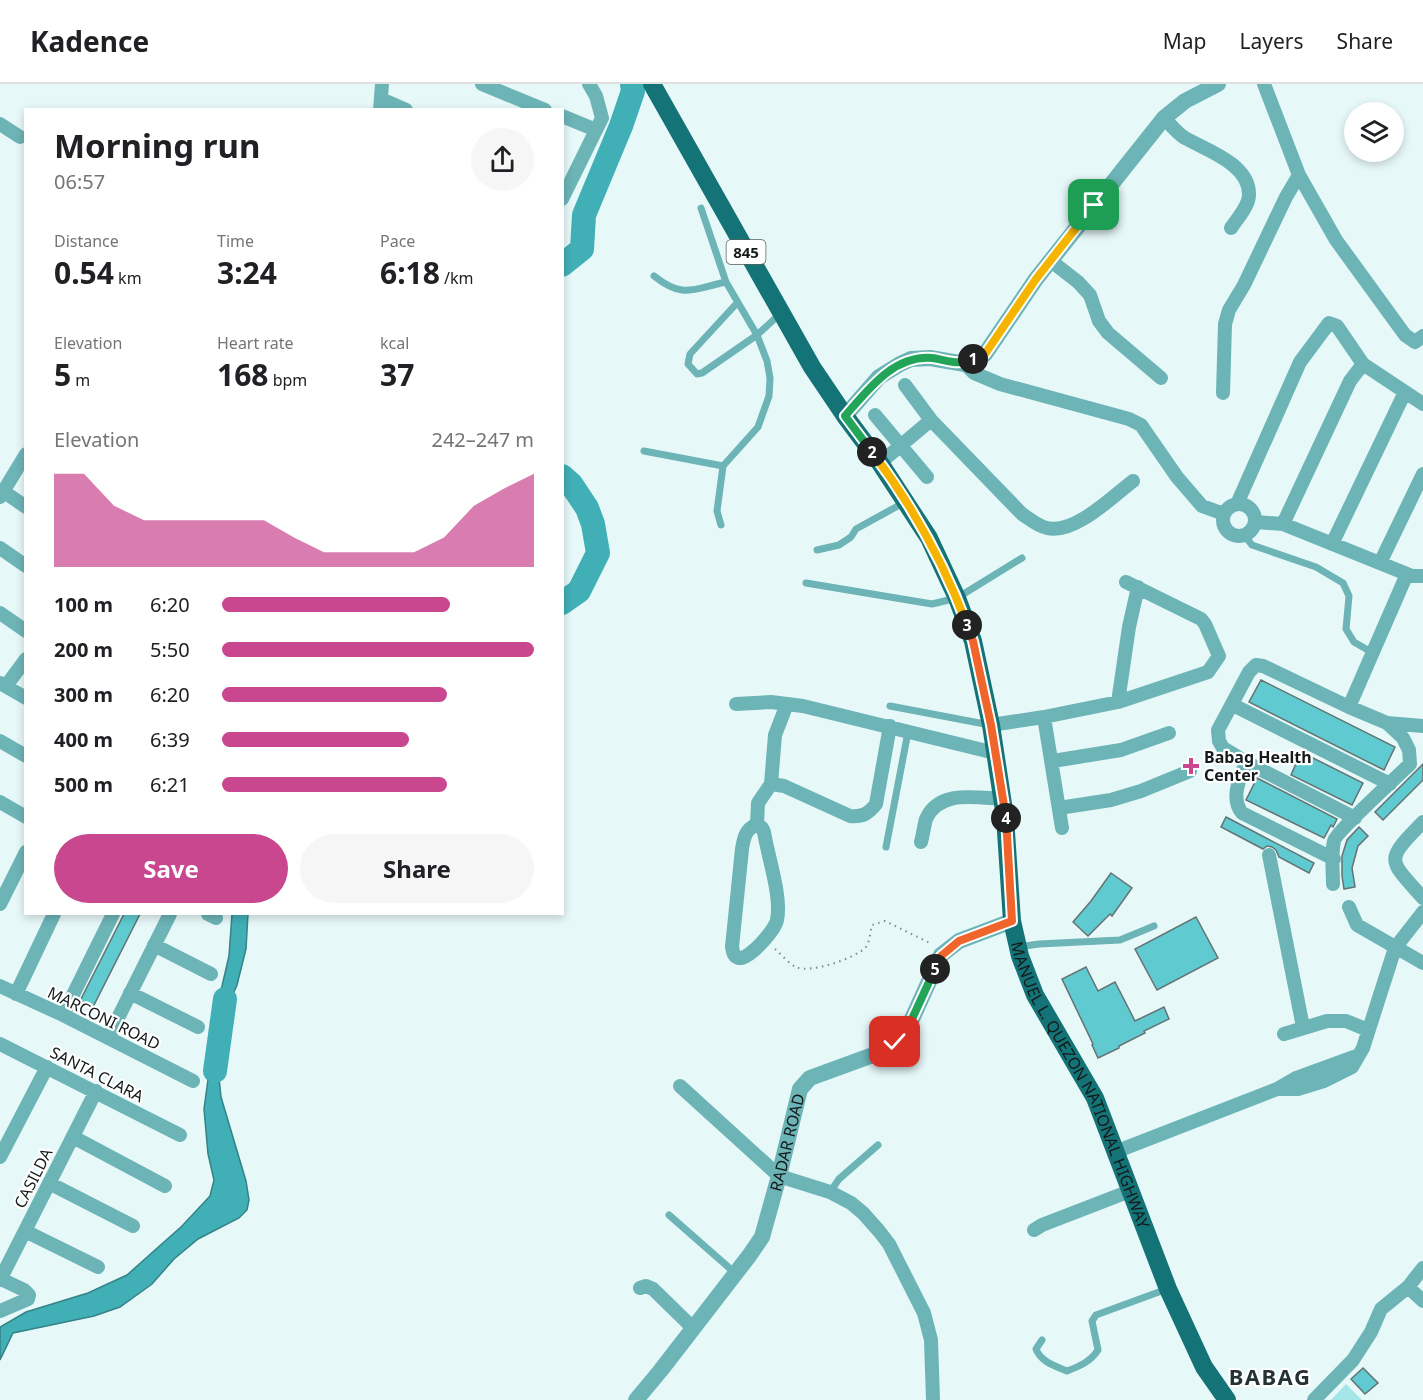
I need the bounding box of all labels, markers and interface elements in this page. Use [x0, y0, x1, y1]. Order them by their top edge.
text: Kadence [30, 22, 149, 60]
text: Map [1163, 27, 1207, 55]
text: Layers [1240, 27, 1304, 55]
text: Share [1337, 27, 1393, 55]
map controls [1344, 102, 1404, 162]
button: layers [1344, 102, 1404, 162]
text: Morning run [54, 123, 260, 168]
button: share [471, 128, 534, 191]
text: 06:57 [54, 168, 105, 195]
pin [1068, 179, 1119, 230]
icon: arrive [1077, 188, 1110, 221]
text: Distance [54, 230, 119, 252]
text: Time [217, 230, 254, 252]
text: Pace [380, 230, 415, 252]
road number: 845 [726, 240, 766, 264]
text: 0.54 [54, 252, 114, 293]
text: 3:24 [217, 252, 277, 293]
text: 6:18 [380, 252, 440, 293]
text: km [114, 267, 142, 289]
text: /km [440, 267, 474, 289]
text: Elevation [54, 332, 122, 354]
text: Heart rate [217, 332, 293, 354]
text: kcal [380, 332, 409, 354]
pin: 1 [958, 344, 988, 374]
text: 1 [968, 348, 978, 370]
text: 5 [54, 354, 71, 395]
text: 168 [217, 354, 268, 395]
text: 37 [380, 354, 414, 395]
text: m [71, 369, 90, 391]
text: bpm [268, 369, 307, 391]
text: Elevation [54, 426, 139, 453]
text: 242–247 m [431, 426, 534, 453]
pin: 2 [857, 437, 887, 467]
text: 2 [867, 441, 877, 463]
text: 100 m [54, 591, 113, 618]
text: 6:20 [150, 591, 190, 618]
pin: 3 [952, 610, 982, 640]
text: 3 [962, 614, 972, 636]
text: 200 m [54, 636, 113, 663]
text: 5:50 [150, 636, 190, 663]
text: 300 m [54, 681, 113, 708]
text: 6:20 [150, 681, 190, 708]
text: 400 m [54, 726, 113, 753]
text: 6:39 [150, 726, 190, 753]
place label: Babag Health Center [1204, 746, 1312, 786]
marker: Babag Health Center [1182, 757, 1200, 775]
text: 500 m [54, 771, 113, 798]
text: 6:21 [150, 771, 190, 798]
pin: 4 [991, 803, 1021, 833]
text: 4 [1001, 807, 1011, 829]
button: Save [54, 834, 288, 903]
button: Share [300, 834, 534, 903]
street label: MANUEL L. QUEZON NATIONAL HIGHWAY [1006, 939, 1155, 1232]
pin: 5 [920, 954, 950, 984]
text: 5 [930, 958, 940, 980]
street label: MARCONI ROAD [44, 981, 164, 1055]
pin [869, 1016, 920, 1067]
icon: check [878, 1025, 911, 1058]
street label: SANTA CLARA [46, 1041, 148, 1107]
street label: RADAR ROAD [764, 1091, 810, 1194]
street label: CASILDA [9, 1144, 58, 1212]
district label: BABAG [1229, 1361, 1311, 1391]

